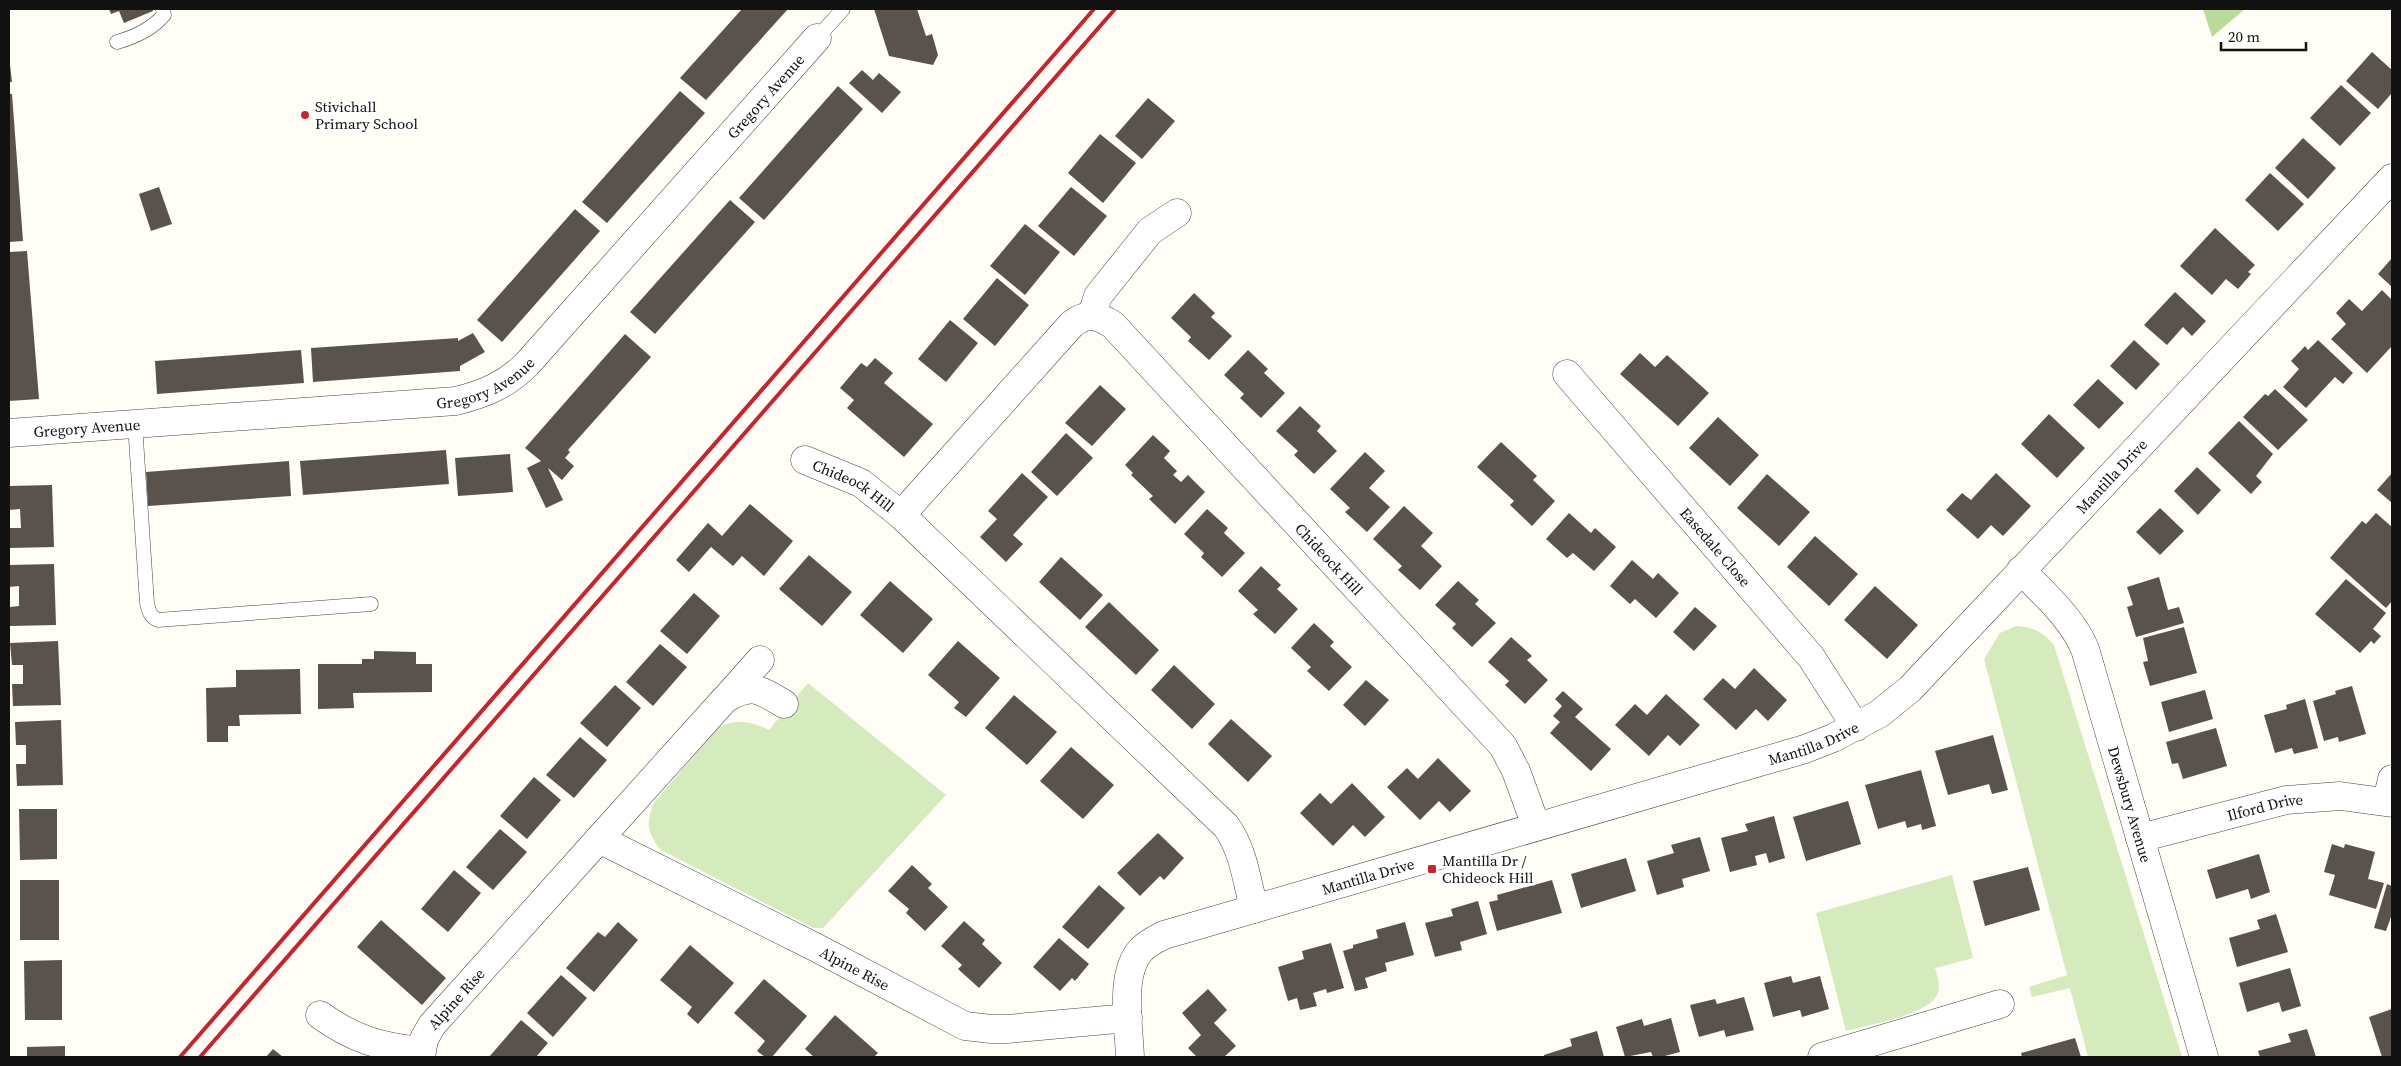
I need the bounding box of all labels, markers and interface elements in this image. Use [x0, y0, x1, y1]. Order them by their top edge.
scale bar [2221, 20, 2306, 52]
text: 20 m [2228, 26, 2260, 47]
street label: Gregory Avenue [722, 49, 809, 143]
place label: Stivichall Primary School [315, 96, 418, 134]
marker: Stivichall Primary School [299, 109, 311, 121]
street label: Gregory Avenue [436, 352, 539, 413]
street label: Gregory Avenue [33, 413, 141, 442]
street label: Mantilla Drive [2071, 434, 2152, 518]
street label: Chideock Hill [810, 454, 899, 517]
street label: Easedale Close [1676, 502, 1756, 591]
street label: Chideock Hill [1291, 518, 1369, 600]
street label: Mantilla Drive [1766, 716, 1862, 770]
street label: Dewsbury Avenue [2103, 744, 2157, 865]
street label: Ilford Drive [2225, 788, 2304, 825]
place label: Mantilla Dr / Chideock Hill [1442, 850, 1534, 888]
street label: Mantilla Drive [1319, 852, 1417, 899]
marker: Mantilla Dr / Chideock Hill [1426, 863, 1438, 875]
street label: Alpine Rise [816, 941, 894, 995]
street label: Alpine Rise [423, 963, 489, 1034]

